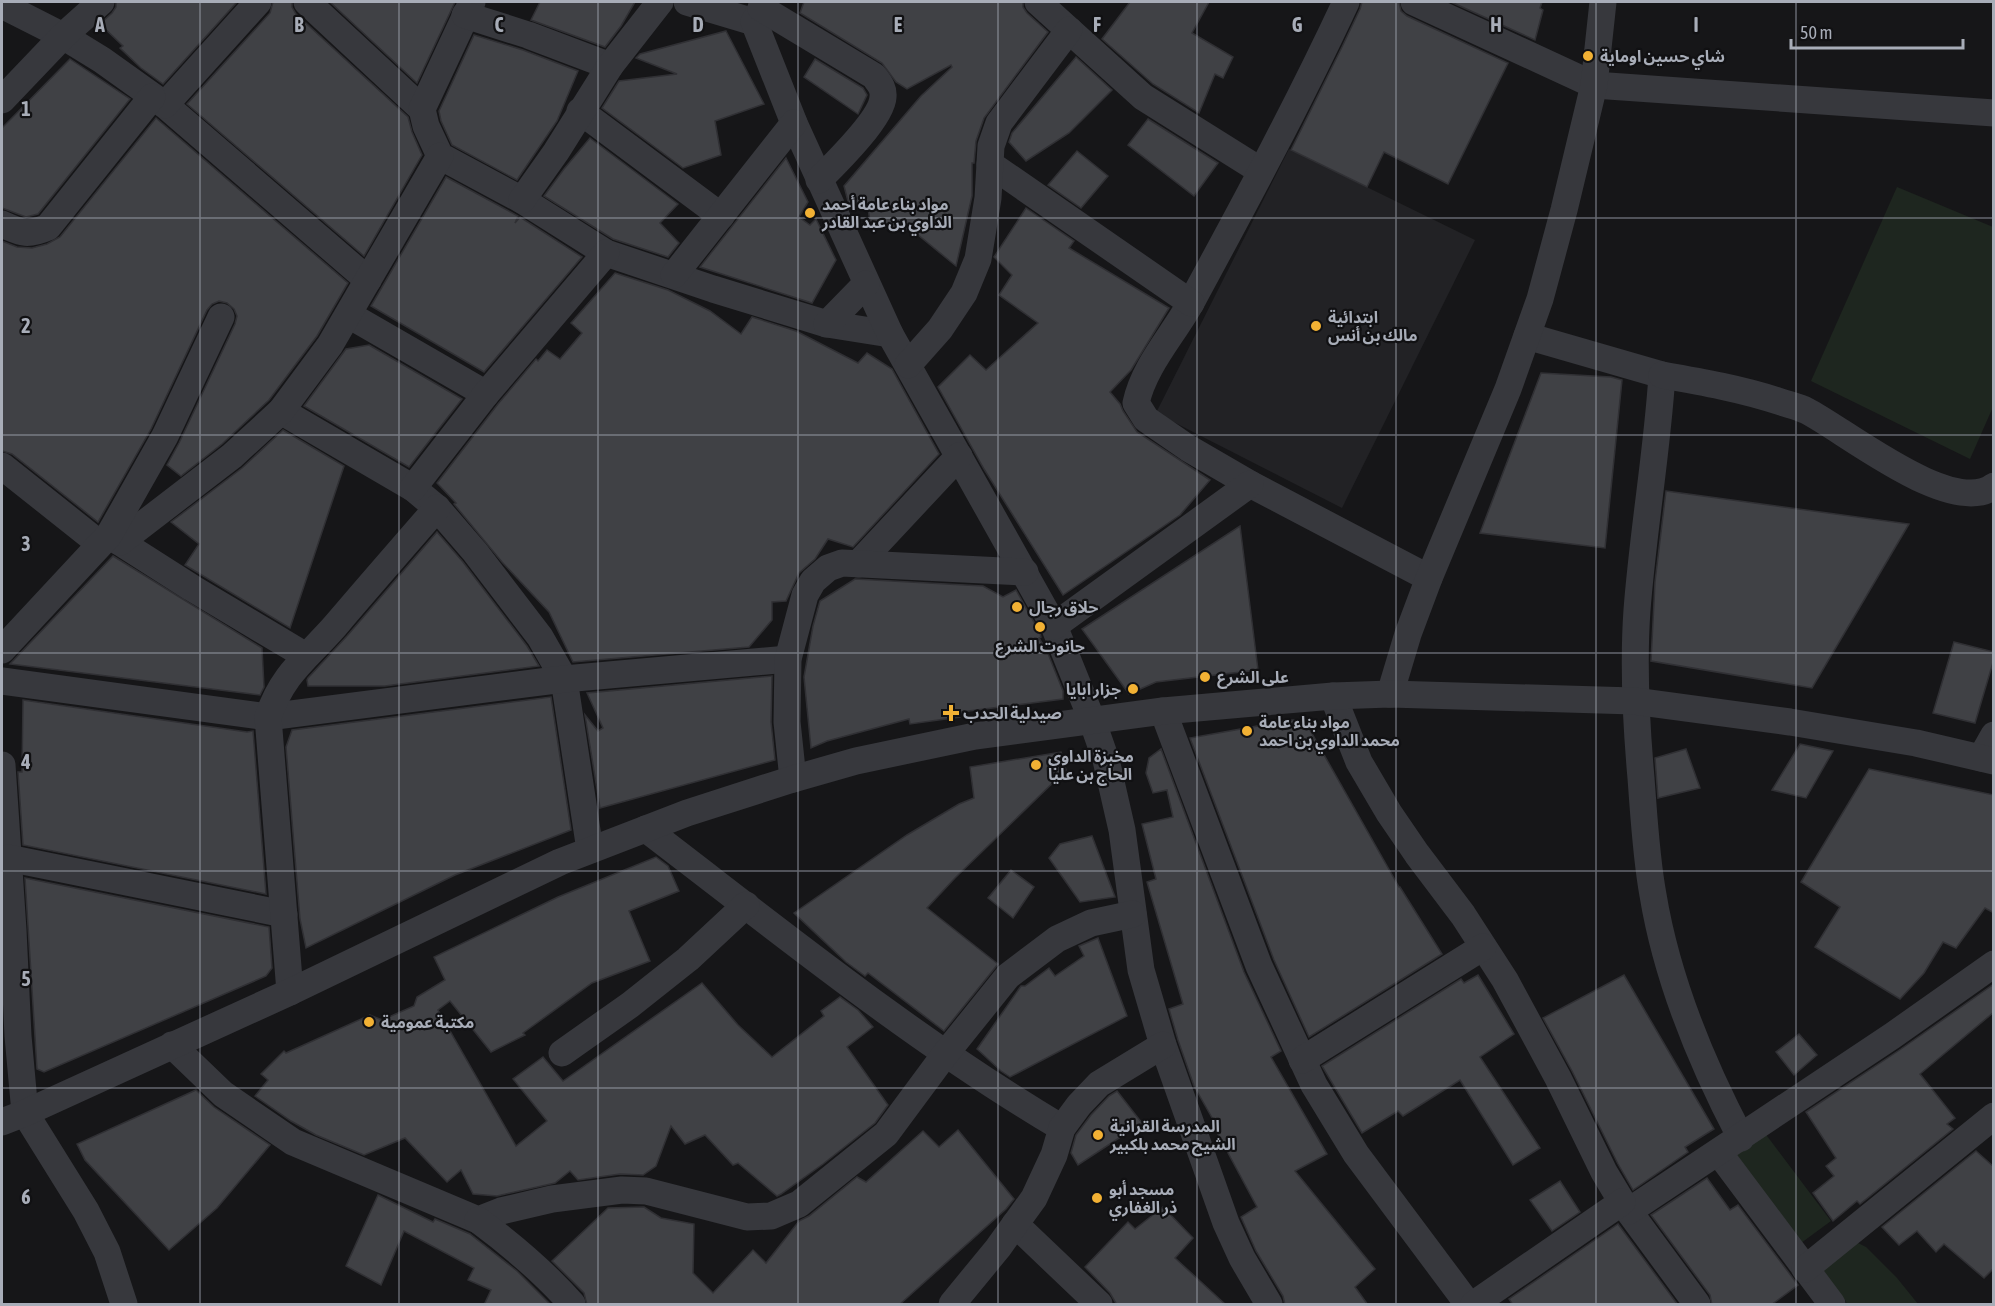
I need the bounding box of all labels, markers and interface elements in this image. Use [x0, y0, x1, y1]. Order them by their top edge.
scale bar [1791, 12, 1964, 50]
text: A [94, 13, 105, 36]
text: B [294, 13, 304, 36]
text: C [495, 13, 504, 36]
text: D [692, 13, 704, 36]
text: E [894, 13, 903, 36]
text: F [1093, 13, 1101, 36]
text: G [1292, 13, 1303, 36]
text: H [1490, 13, 1502, 36]
text: I [1693, 13, 1699, 36]
text: 50 m [1800, 22, 1832, 43]
place label: شاي حسين اوماية [1600, 47, 1725, 70]
marker: شاي حسين اوماية [1581, 49, 1595, 63]
text: 1 [21, 97, 31, 120]
place label: مواد بناء عامة أحمد الداوي بن عبد القادر [821, 195, 952, 236]
marker: مواد بناء عامة أحمد الداوي بن عبد القادر [803, 206, 817, 220]
place label: ابتدائية مالك بن أنس [1328, 308, 1418, 345]
text: 2 [21, 314, 31, 337]
marker: ابتدائية مالك بن أنس [1309, 319, 1323, 333]
text: 3 [21, 532, 31, 555]
place label: حلاق رجال [1029, 598, 1098, 617]
marker: حلاق رجال [1010, 600, 1024, 614]
marker: حانوت الشرع [1033, 620, 1047, 634]
place label: حانوت الشرع [995, 637, 1085, 658]
place label: على الشرع [1217, 668, 1289, 689]
marker: على الشرع [1198, 670, 1212, 684]
place label: جزار ابايا [1066, 680, 1121, 699]
marker: جزار ابايا [1126, 682, 1140, 696]
place label: صيدلية الحدب [963, 704, 1062, 723]
marker: صيدلية الحدب [944, 706, 958, 720]
place label: مواد بناء عامة محمد الداوي بن احمد [1259, 713, 1400, 754]
marker: مواد بناء عامة محمد الداوي بن احمد [1240, 724, 1254, 738]
place label: مخبزة الداوي الحاج بن عليا [1048, 747, 1134, 786]
text: 4 [20, 750, 31, 773]
marker: مخبزة الداوي الحاج بن عليا [1029, 758, 1043, 772]
text: 5 [21, 967, 31, 990]
place label: مكتبة عمومية [381, 1013, 474, 1032]
marker: مكتبة عمومية [362, 1015, 376, 1029]
place label: المدرسة القرانية الشيح محمد بلكبير [1109, 1117, 1236, 1157]
marker: المدرسة القرانية الشيح محمد بلكبير [1091, 1128, 1105, 1142]
place label: مسجد أبو ذر الغفاري [1109, 1180, 1177, 1221]
text: 6 [21, 1185, 31, 1208]
marker: مسجد أبو ذر الغفاري [1090, 1191, 1104, 1205]

